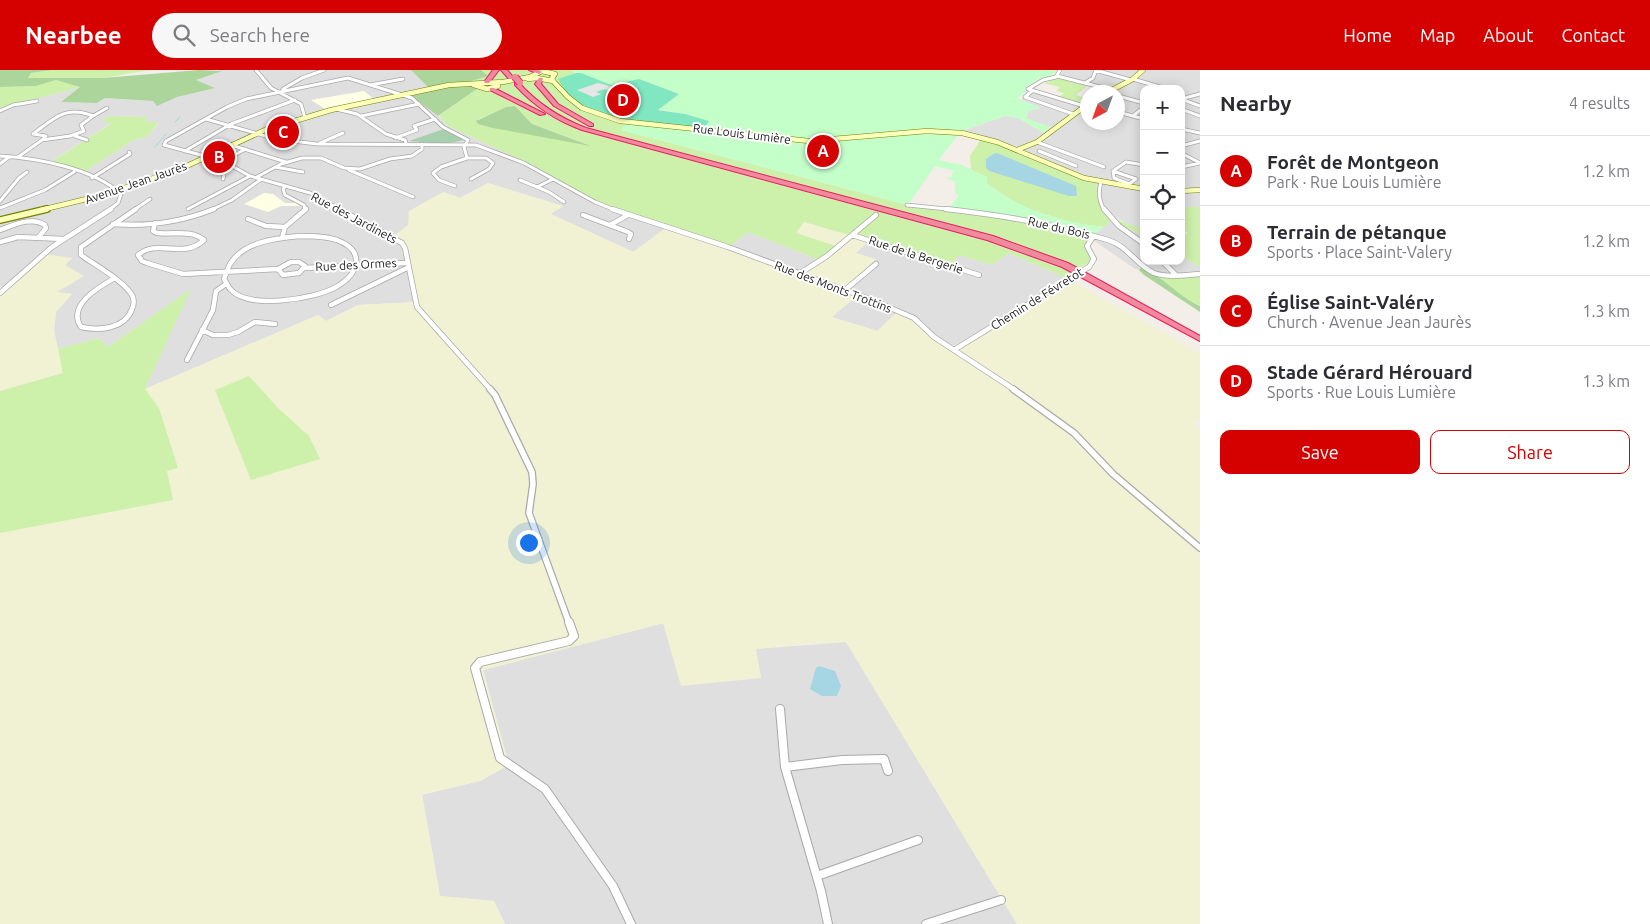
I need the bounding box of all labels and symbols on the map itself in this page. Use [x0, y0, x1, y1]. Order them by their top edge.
pin: D [607, 81, 639, 119]
north arrow [1080, 85, 1125, 130]
pin: C [267, 113, 299, 151]
street label: Rue Louis Lumière [692, 121, 792, 146]
pin: A [807, 132, 839, 170]
pin: B [203, 138, 235, 176]
street label: Avenue Jean Jaurès [83, 159, 188, 206]
street label: Rue des Jardinets [309, 189, 399, 246]
street label: Rue du Bois [1027, 214, 1091, 241]
street label: Rue de la Bergerie [867, 233, 965, 276]
street label: Rue des Ormes [315, 256, 397, 273]
street label: Rue des Monts Trottins [773, 258, 894, 315]
street label: Chemin de Févretot [988, 265, 1086, 332]
your location [516, 530, 542, 556]

